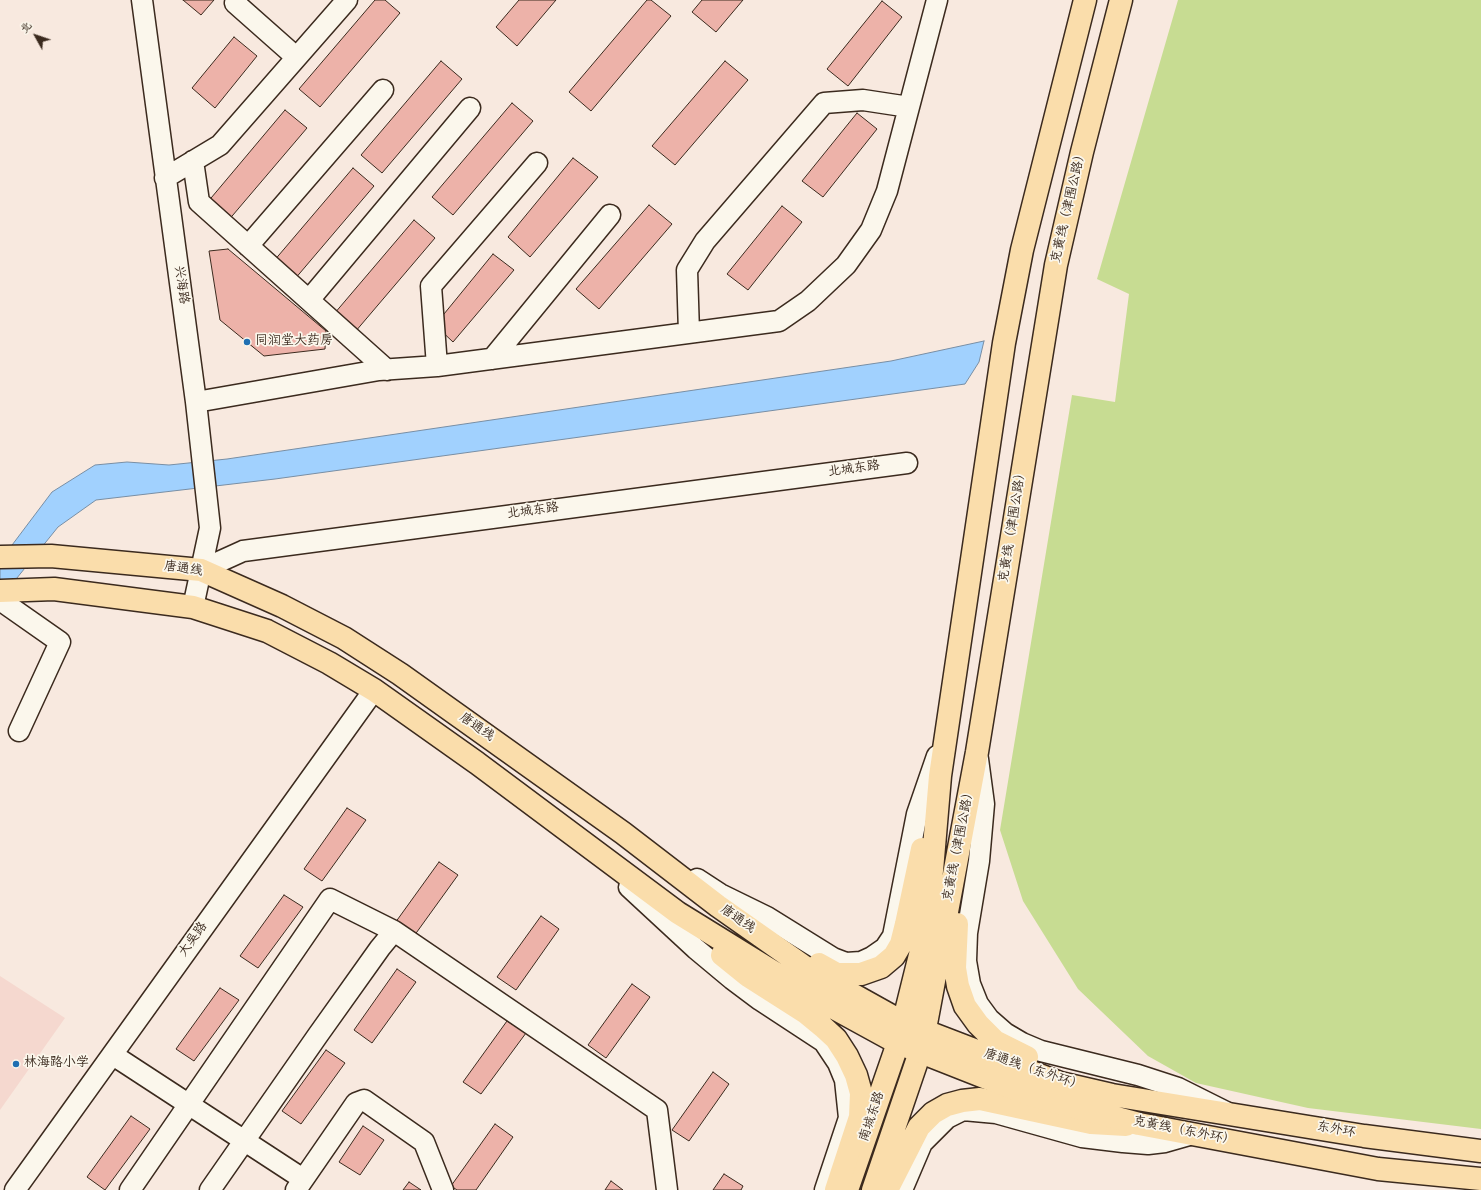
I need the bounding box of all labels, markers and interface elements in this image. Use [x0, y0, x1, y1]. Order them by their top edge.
north arrow [16, 16, 56, 56]
text: 北 [19, 20, 35, 36]
street label: 克黄线（津围公路） [1049, 147, 1091, 265]
street label: 兴海路 [170, 265, 190, 305]
place label: 同润堂大药房 [255, 334, 333, 350]
marker: 同润堂大药房 [242, 337, 252, 347]
street label: 北城东路 [827, 459, 881, 481]
street label: 克黄线（津围公路） [997, 466, 1031, 584]
street label: 北城东路 [506, 501, 560, 523]
street label: 唐通线 [163, 560, 203, 580]
street label: 唐通线 [456, 710, 496, 746]
street label: 克黄线（津围公路） [941, 785, 979, 903]
street label: 唐通线 [717, 902, 757, 938]
street label: 大吴路 [176, 920, 212, 960]
street label: 唐通线（东外环） [981, 1047, 1085, 1095]
place label: 林海路小学 [24, 1056, 89, 1072]
marker: 林海路小学 [11, 1059, 21, 1069]
street label: 南城东路 [857, 1090, 889, 1144]
street label: 克黄线（东外环） [1131, 1114, 1237, 1150]
street label: 东外环 [1315, 1120, 1357, 1142]

